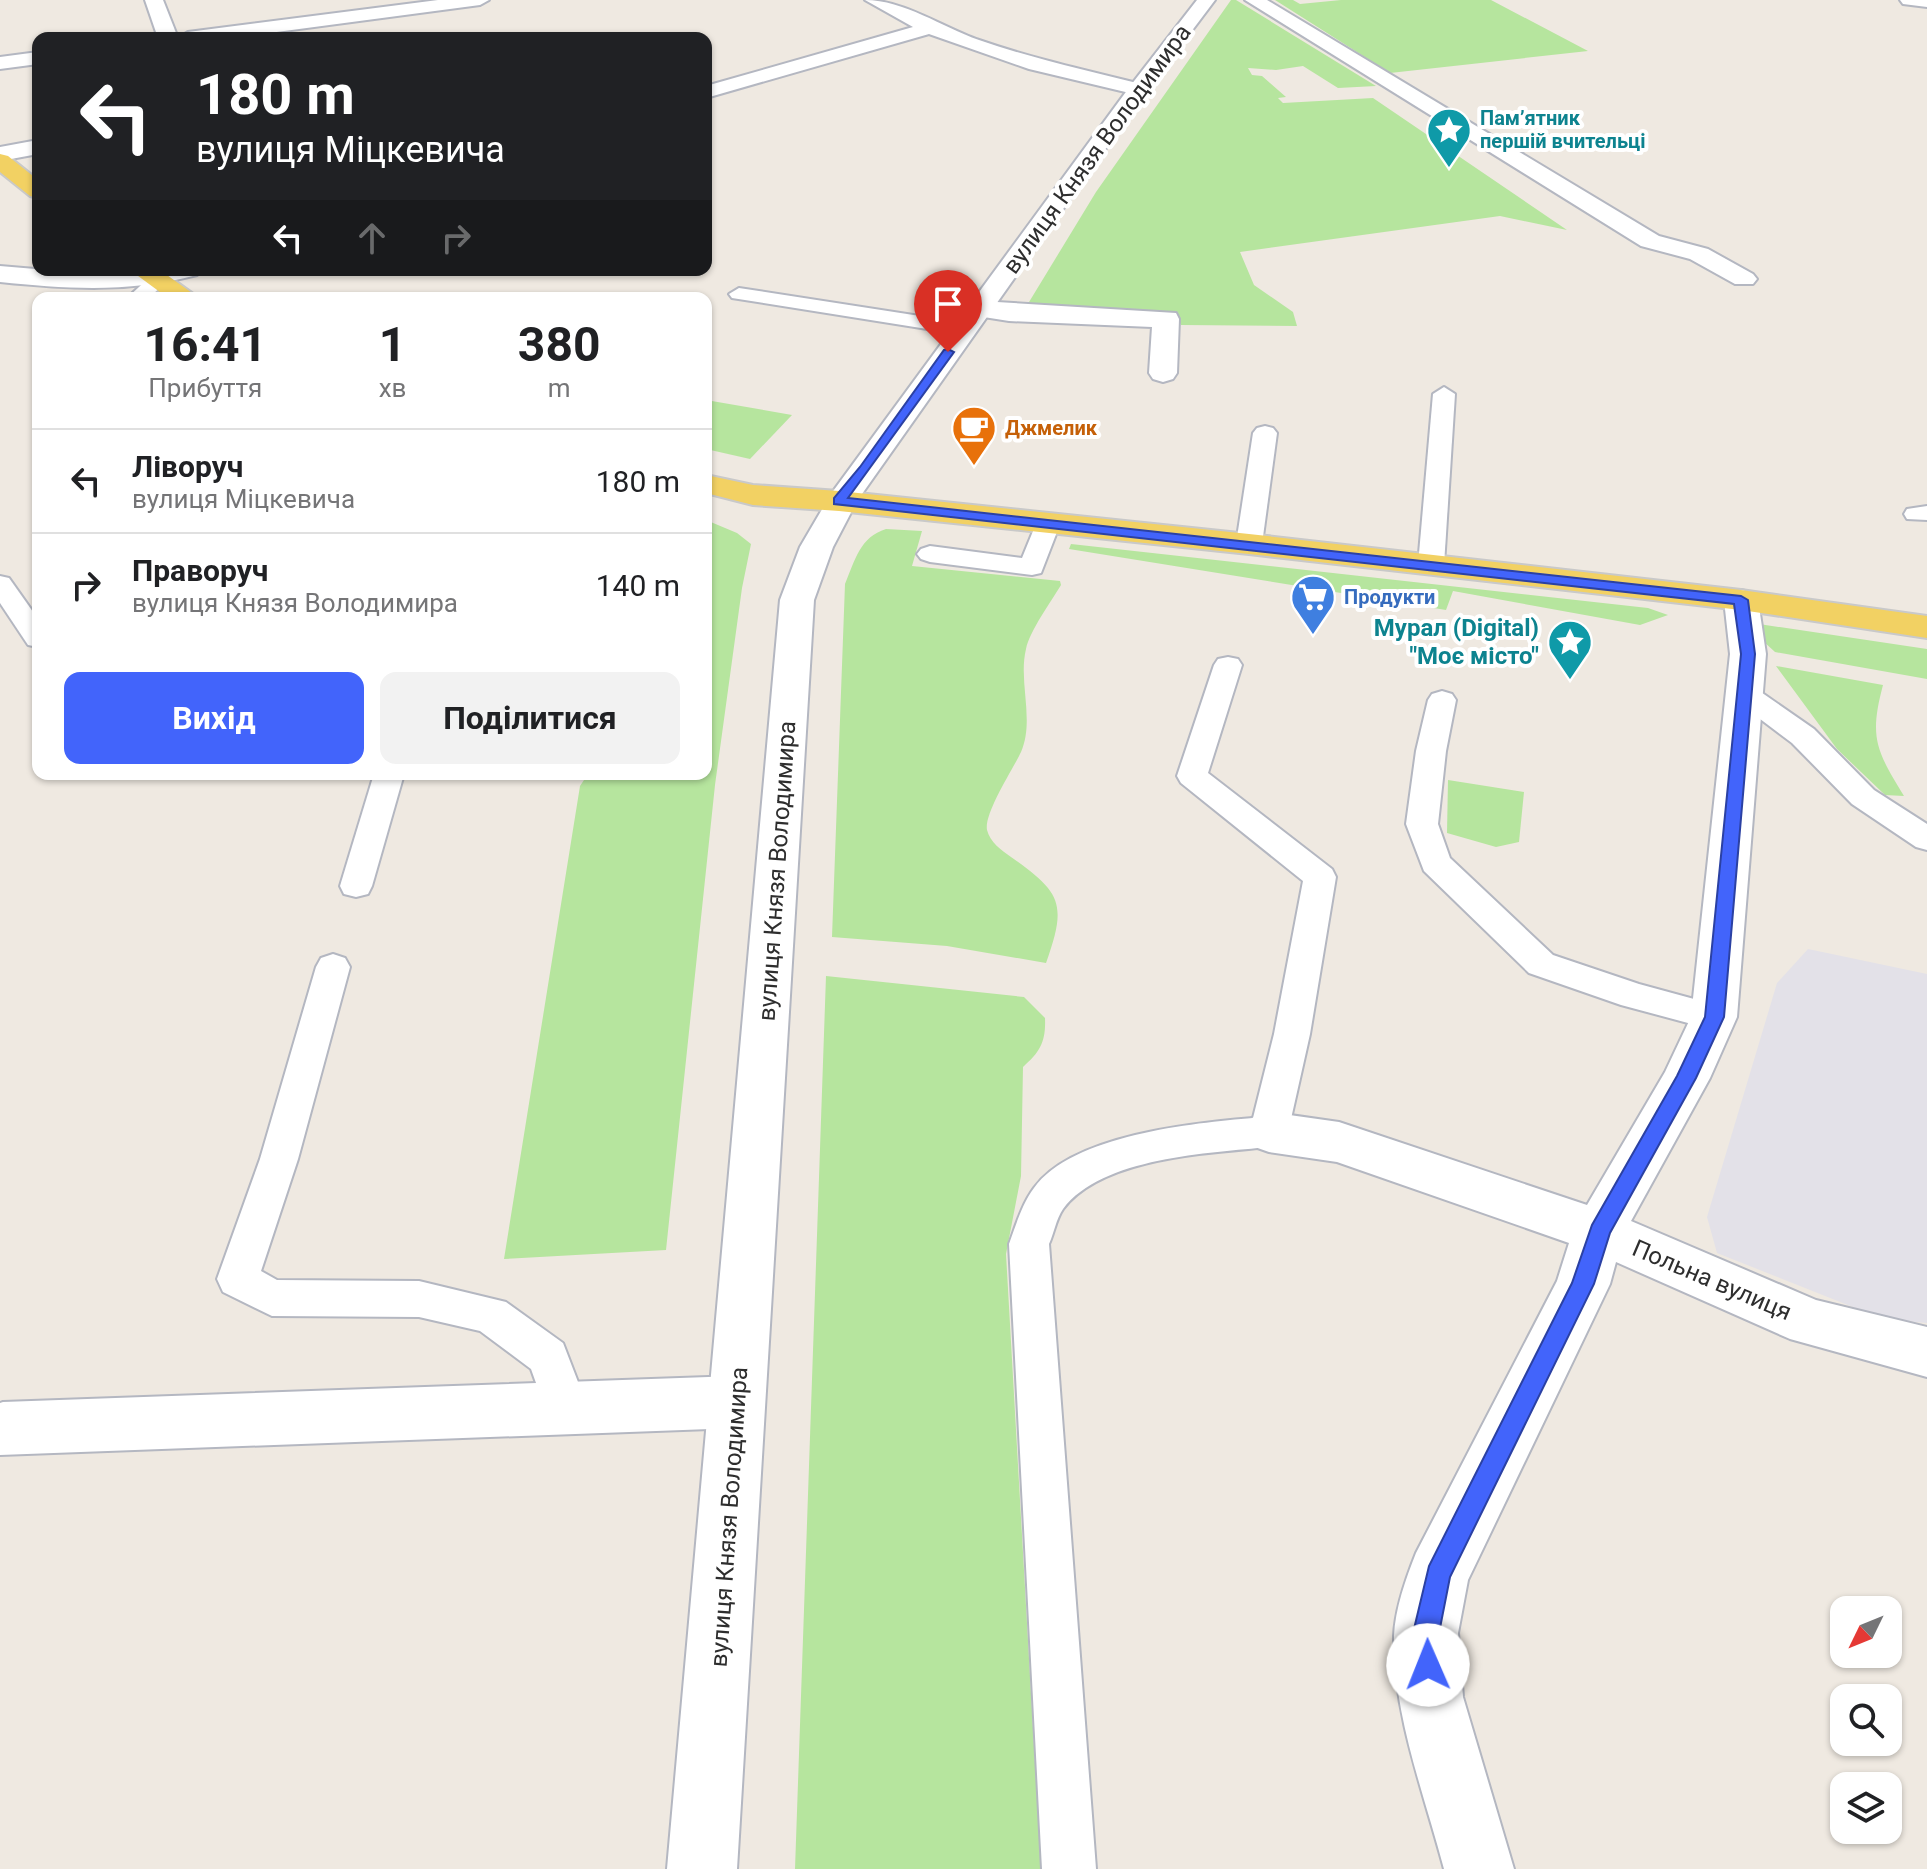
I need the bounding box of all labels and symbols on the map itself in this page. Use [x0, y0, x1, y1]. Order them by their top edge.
street label: вулиця Князя Володимира [997, 19, 1197, 279]
place icon: Пам’ятник першій вчительці [1425, 106, 1473, 169]
place label: Пам’ятник першій вчительці [1480, 106, 1646, 153]
pin [914, 270, 982, 352]
cafe icon: Джмелик [950, 404, 998, 467]
place label: Джмелик [1005, 416, 1098, 440]
supermarket icon: Продукти [1289, 573, 1337, 636]
place label: Продукти [1344, 585, 1435, 609]
place label: Мурал (Digital) "Моє місто" [1374, 614, 1539, 670]
place icon: Мурал (Digital) "Моє місто" [1546, 618, 1594, 681]
street label: вулиця Князя Володимира [753, 720, 801, 1022]
street label: Польна вулиця [1628, 1234, 1796, 1326]
street label: вулиця Князя Володимира [705, 1366, 753, 1668]
north arrow [1830, 1596, 1902, 1668]
position arrow [1386, 1623, 1470, 1707]

